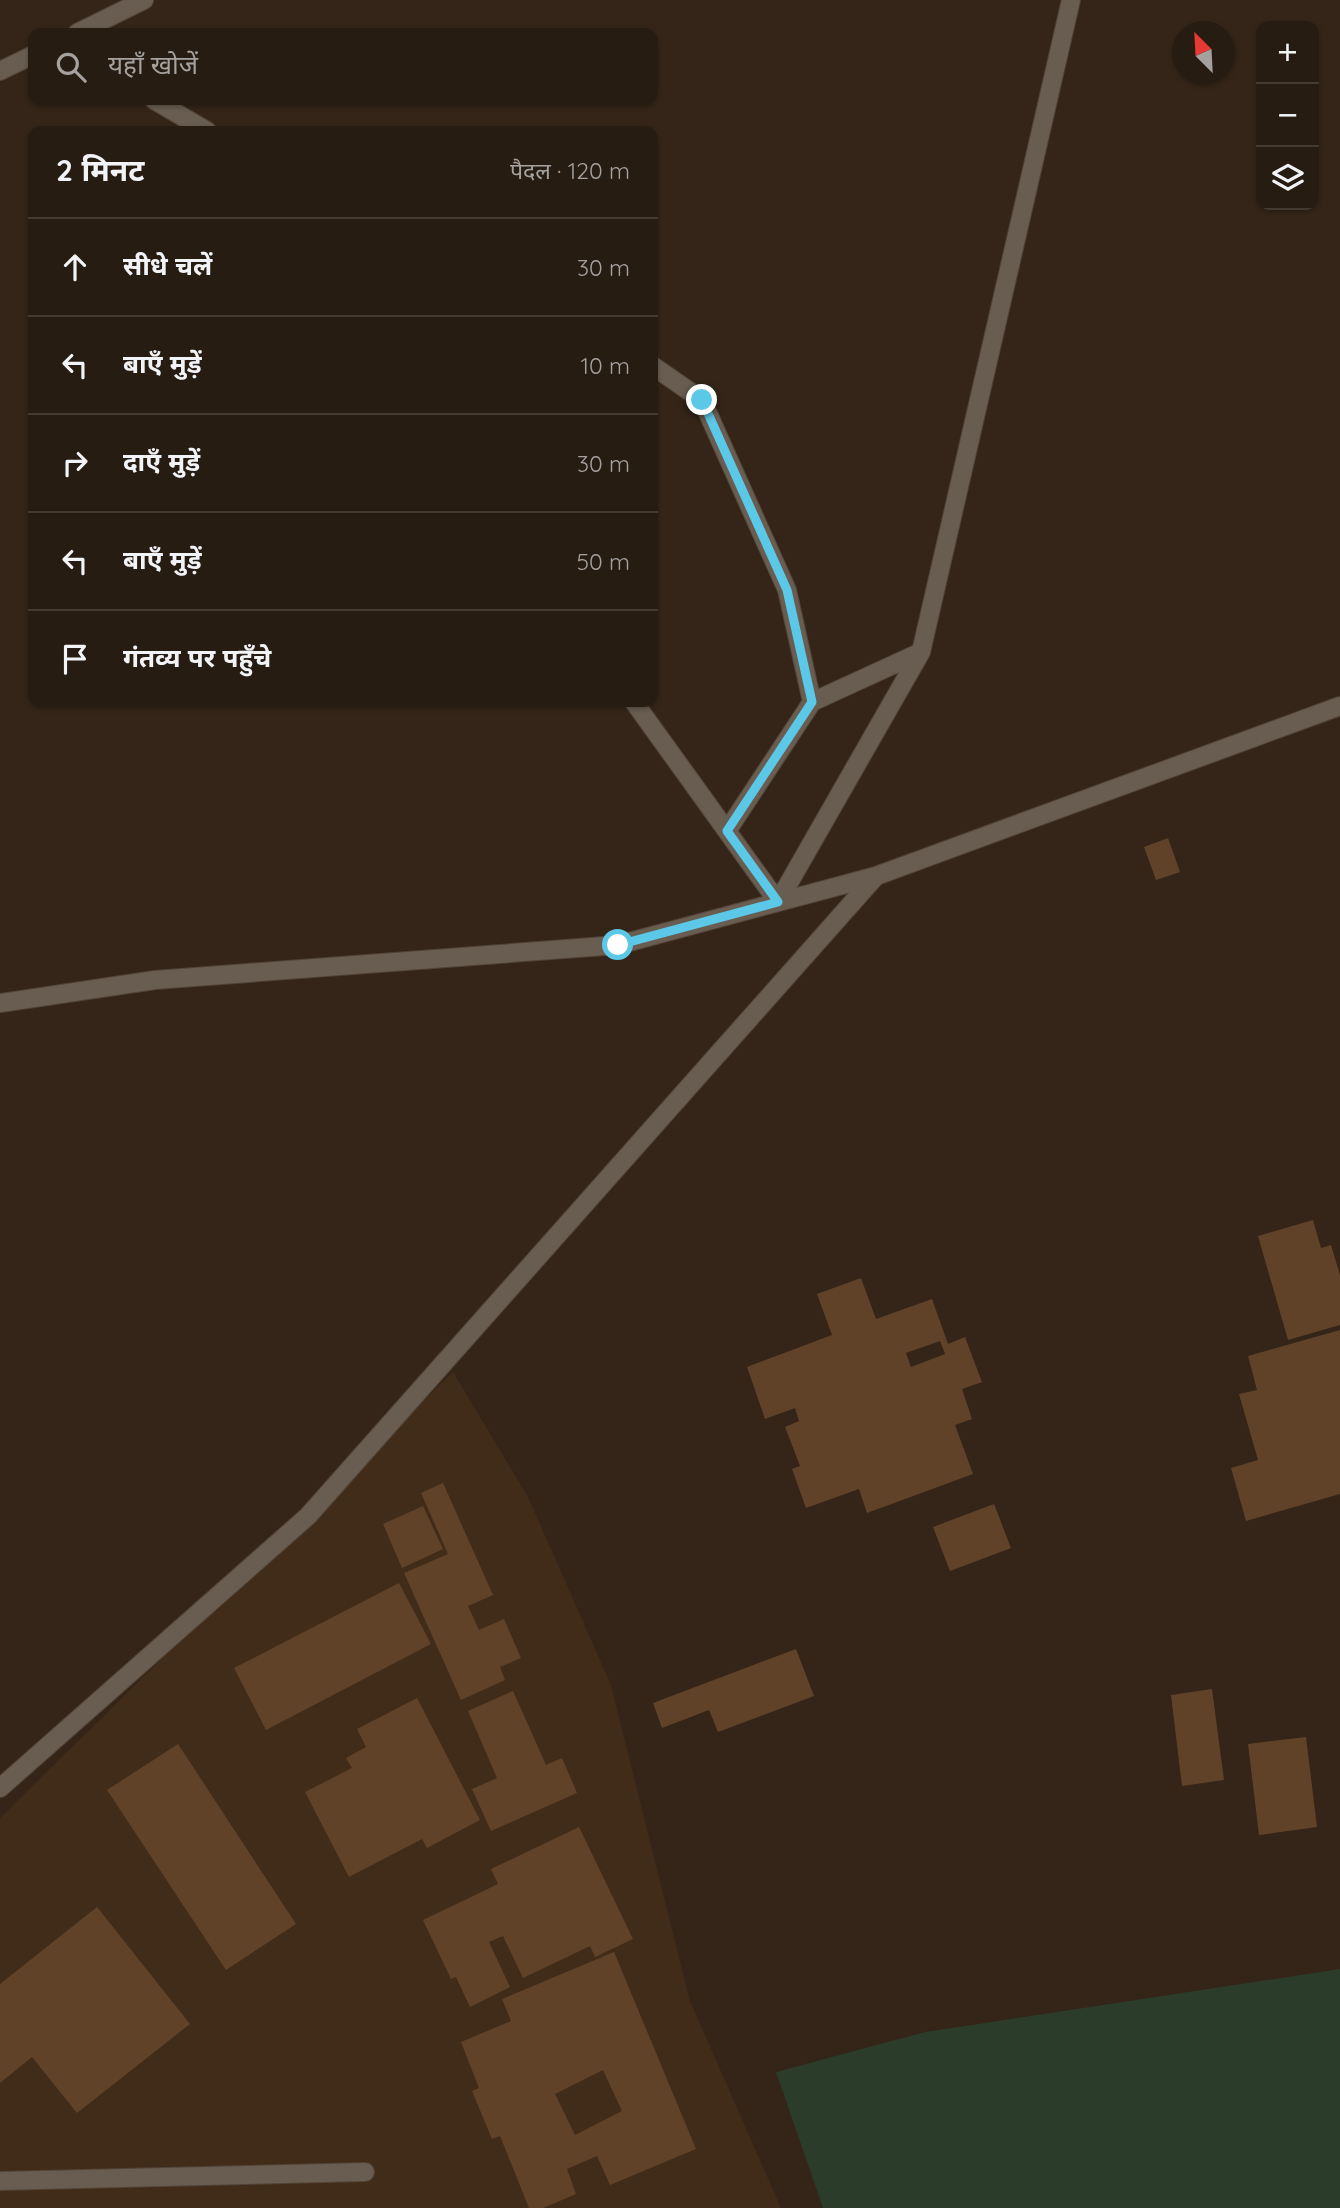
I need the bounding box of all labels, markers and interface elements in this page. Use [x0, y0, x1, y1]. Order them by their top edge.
north arrow [1172, 21, 1235, 84]
map controls [1256, 21, 1319, 210]
button: + [1256, 21, 1319, 84]
search box [28, 28, 658, 105]
icon: search [52, 48, 90, 86]
text: यहाँ खोजें [108, 48, 198, 81]
button: − [1256, 84, 1319, 147]
button: layers [1256, 147, 1319, 210]
text: 2 मिनट [56, 151, 144, 189]
text: पैदल · 120 m [510, 156, 630, 185]
icon: ahead [56, 248, 94, 286]
text: सीधे चलें [123, 249, 212, 282]
text: 30 m [577, 253, 630, 282]
icon: left [56, 346, 94, 384]
text: बाएँ मुड़ें [123, 347, 202, 380]
text: 10 m [581, 351, 630, 380]
route end [686, 384, 717, 415]
icon: right [56, 444, 94, 482]
text: दाएँ मुड़ें [123, 445, 200, 478]
text: 30 m [577, 449, 630, 478]
icon: left [56, 542, 94, 580]
text: बाएँ मुड़ें [123, 543, 202, 576]
text: 50 m [577, 547, 630, 576]
icon: arrive [56, 640, 94, 678]
text: गंतव्य पर पहुँचे [123, 641, 271, 674]
route start [602, 929, 633, 960]

